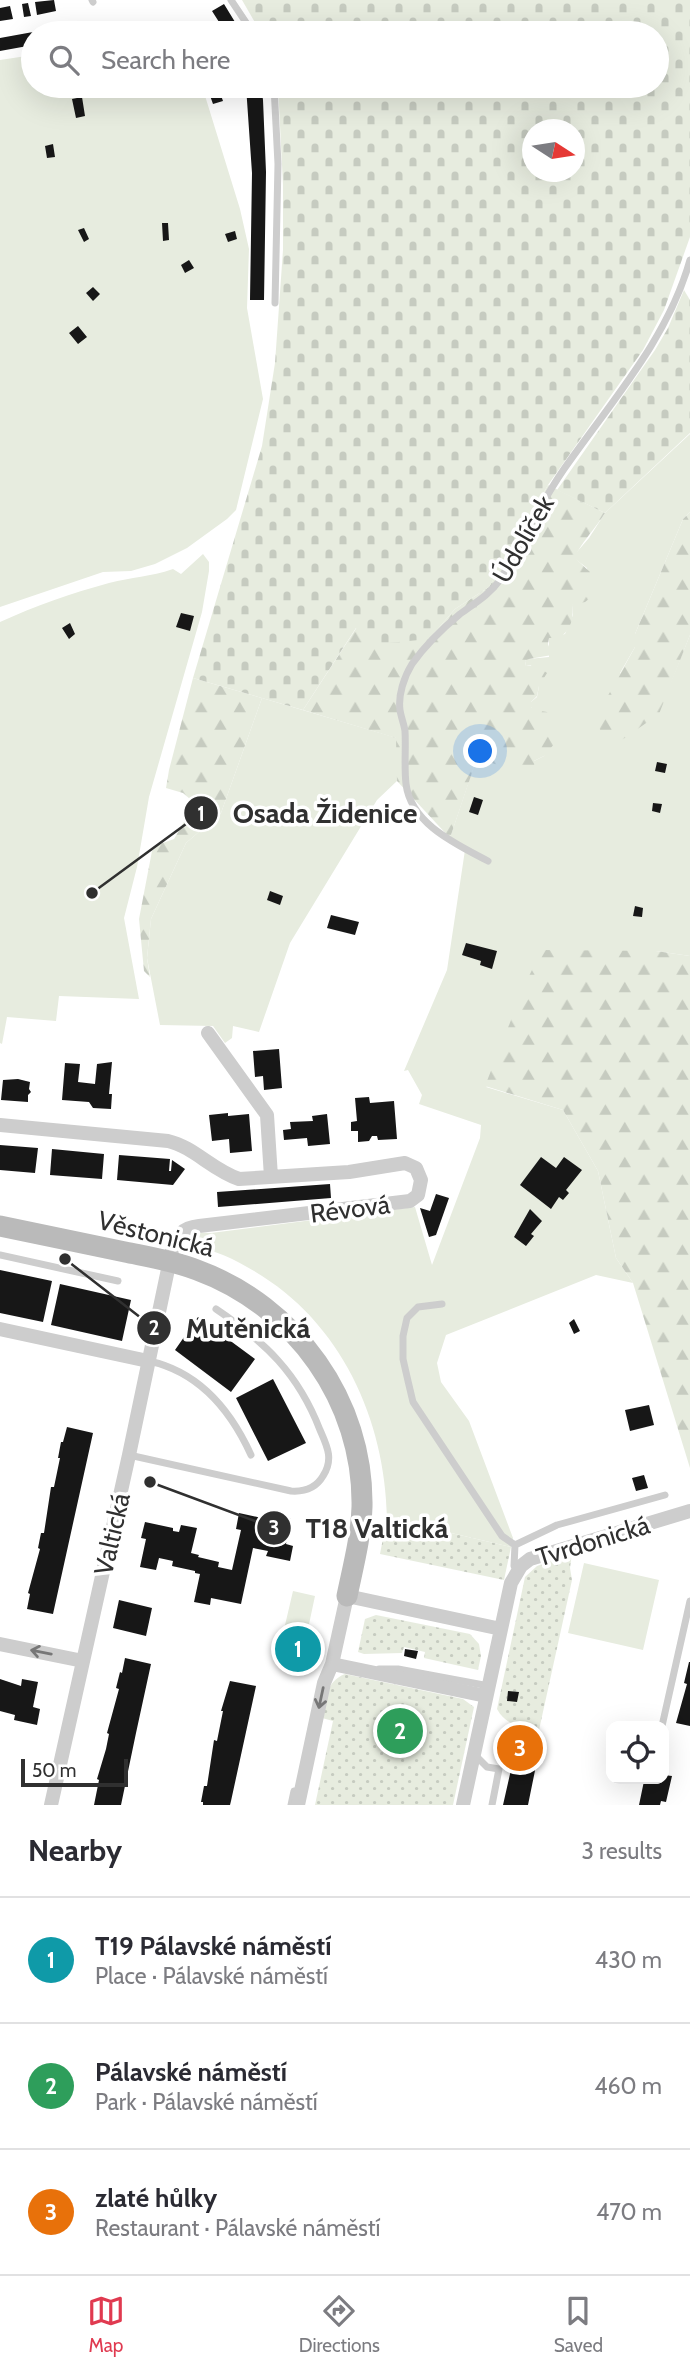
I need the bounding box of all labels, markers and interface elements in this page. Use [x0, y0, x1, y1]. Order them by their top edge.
search box [21, 21, 669, 98]
icon: search [45, 41, 83, 79]
text: Search here [101, 44, 230, 76]
north arrow [522, 119, 585, 182]
street label: Údolíček [485, 489, 561, 588]
your location [463, 734, 497, 768]
callout: Osada Židenice [184, 789, 431, 838]
text: Osada Židenice [233, 796, 417, 830]
text: 1 [197, 801, 205, 826]
street label: Révová [308, 1188, 392, 1230]
street label: Věstonická [95, 1204, 218, 1264]
callout: Mutěnická [137, 1303, 324, 1352]
text: Mutěnická [186, 1311, 310, 1345]
text: 2 [148, 1315, 160, 1340]
street label: Valtická [87, 1489, 137, 1578]
callout: T18 Valtická [257, 1503, 463, 1552]
street label: Tvrdonická [532, 1508, 654, 1573]
text: T18 Valtická [306, 1511, 449, 1545]
text: 3 [268, 1515, 280, 1540]
pin: 1 [275, 1623, 321, 1675]
one-way arrow [30, 1645, 53, 1659]
one-way arrow [313, 1686, 327, 1709]
pin: 2 [377, 1705, 423, 1757]
map controls [606, 1721, 669, 1784]
button: locate [606, 1721, 669, 1784]
pin: 3 [497, 1722, 543, 1774]
scale bar [21, 1756, 128, 1788]
text: 50 m [32, 1759, 76, 1782]
text: Nearby [28, 1832, 122, 1869]
text: 3 results [581, 1837, 662, 1865]
text: T19 Pálavské náměstí [95, 1930, 331, 1962]
text: 1 [47, 1946, 55, 1974]
text: 430 m [595, 1946, 662, 1974]
text: Place · Pálavské náměstí [95, 1962, 328, 1990]
text: Pálavské náměstí [95, 2056, 287, 2088]
text: 2 [45, 2072, 57, 2100]
text: 460 m [594, 2072, 662, 2100]
text: Park · Pálavské náměstí [95, 2088, 318, 2116]
text: zlaté hůlky [95, 2182, 217, 2214]
text: 3 [45, 2198, 57, 2226]
text: 470 m [596, 2198, 662, 2226]
text: Restaurant · Pálavské náměstí [95, 2214, 380, 2242]
tab: Map [87, 2292, 125, 2357]
tab: Directions [299, 2292, 380, 2357]
tab: Saved [554, 2292, 603, 2357]

